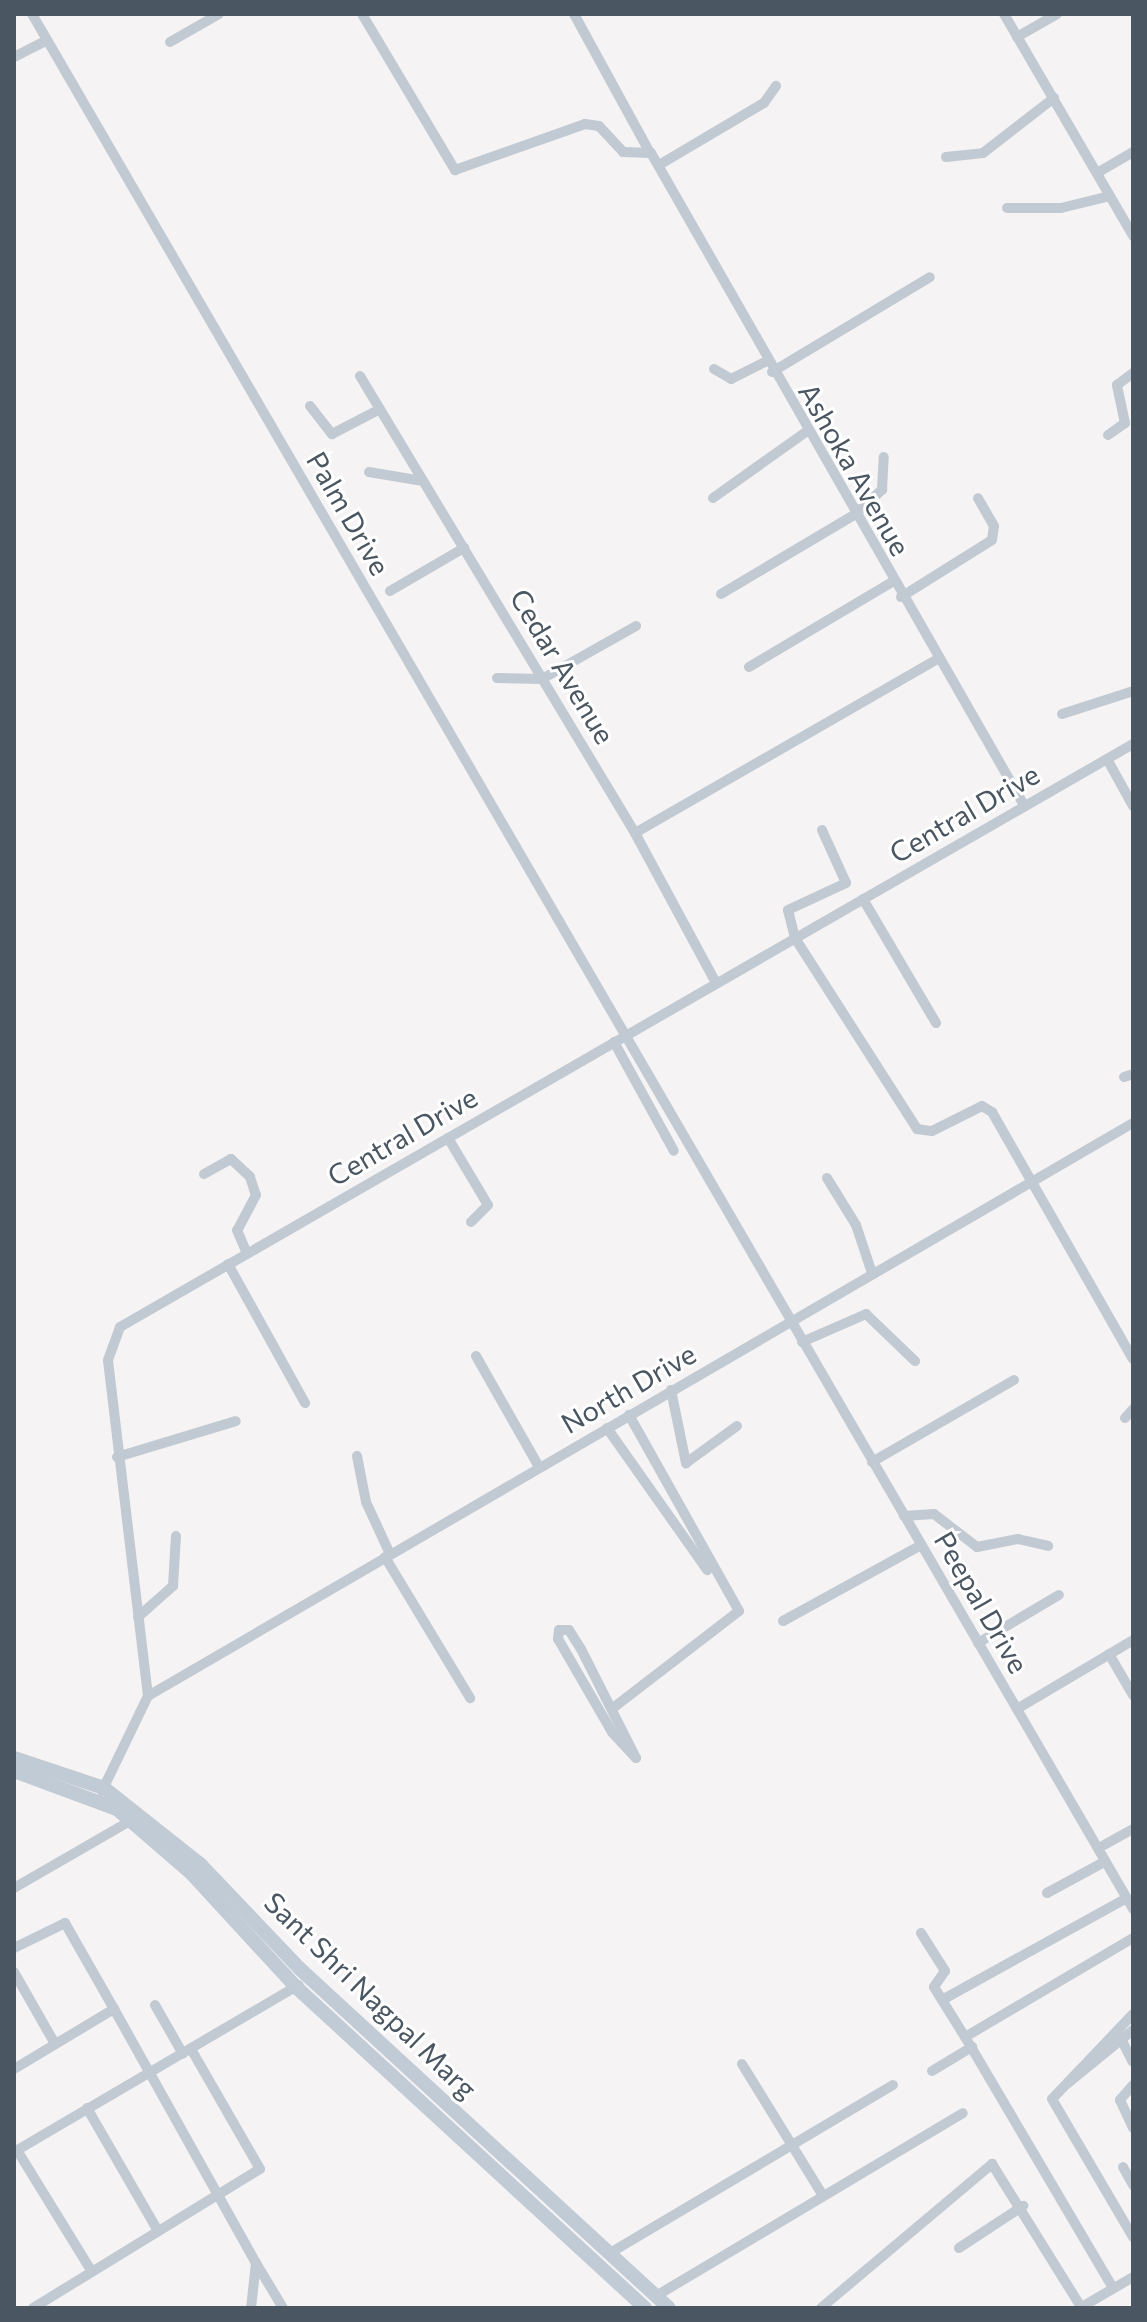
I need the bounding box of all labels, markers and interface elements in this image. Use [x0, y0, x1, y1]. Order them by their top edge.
street label: Ashoka Avenue [792, 377, 918, 561]
street label: Palm Drive [300, 445, 398, 581]
street label: Cedar Avenue [504, 582, 622, 750]
street label: Central Drive [883, 757, 1045, 869]
street label: Central Drive [321, 1080, 483, 1192]
street label: North Drive [555, 1336, 701, 1440]
street label: Peepal Drive [928, 1525, 1036, 1679]
street label: Sant Shri Nagpal Marg [258, 1885, 484, 2105]

